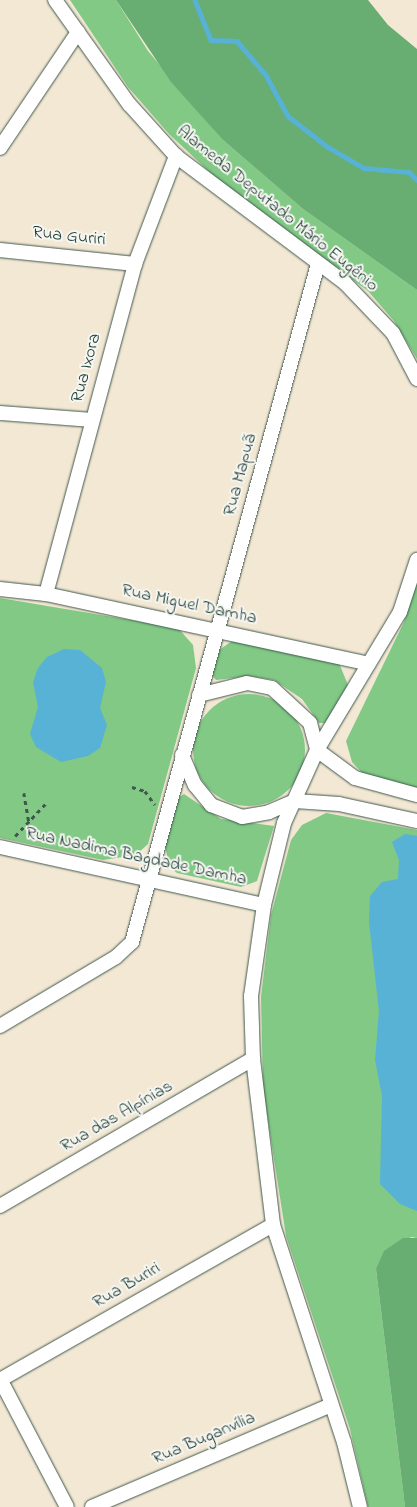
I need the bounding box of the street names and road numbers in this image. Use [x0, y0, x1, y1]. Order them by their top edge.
street label: Alameda Deputado Mário Eugênio [172, 121, 382, 297]
street label: Rua Guriri [31, 222, 107, 252]
street label: Rua Ixora [67, 331, 107, 405]
street label: Rua Mapuã [220, 432, 262, 518]
street label: Rua Miguel Damha [119, 580, 259, 630]
street label: Rua Nadima Bagdade Damha [23, 823, 249, 891]
street label: Rua das Alpínias [57, 1076, 177, 1158]
street label: Rua Buriri [89, 1258, 165, 1314]
street label: Rua Buganvília [149, 1408, 259, 1470]

